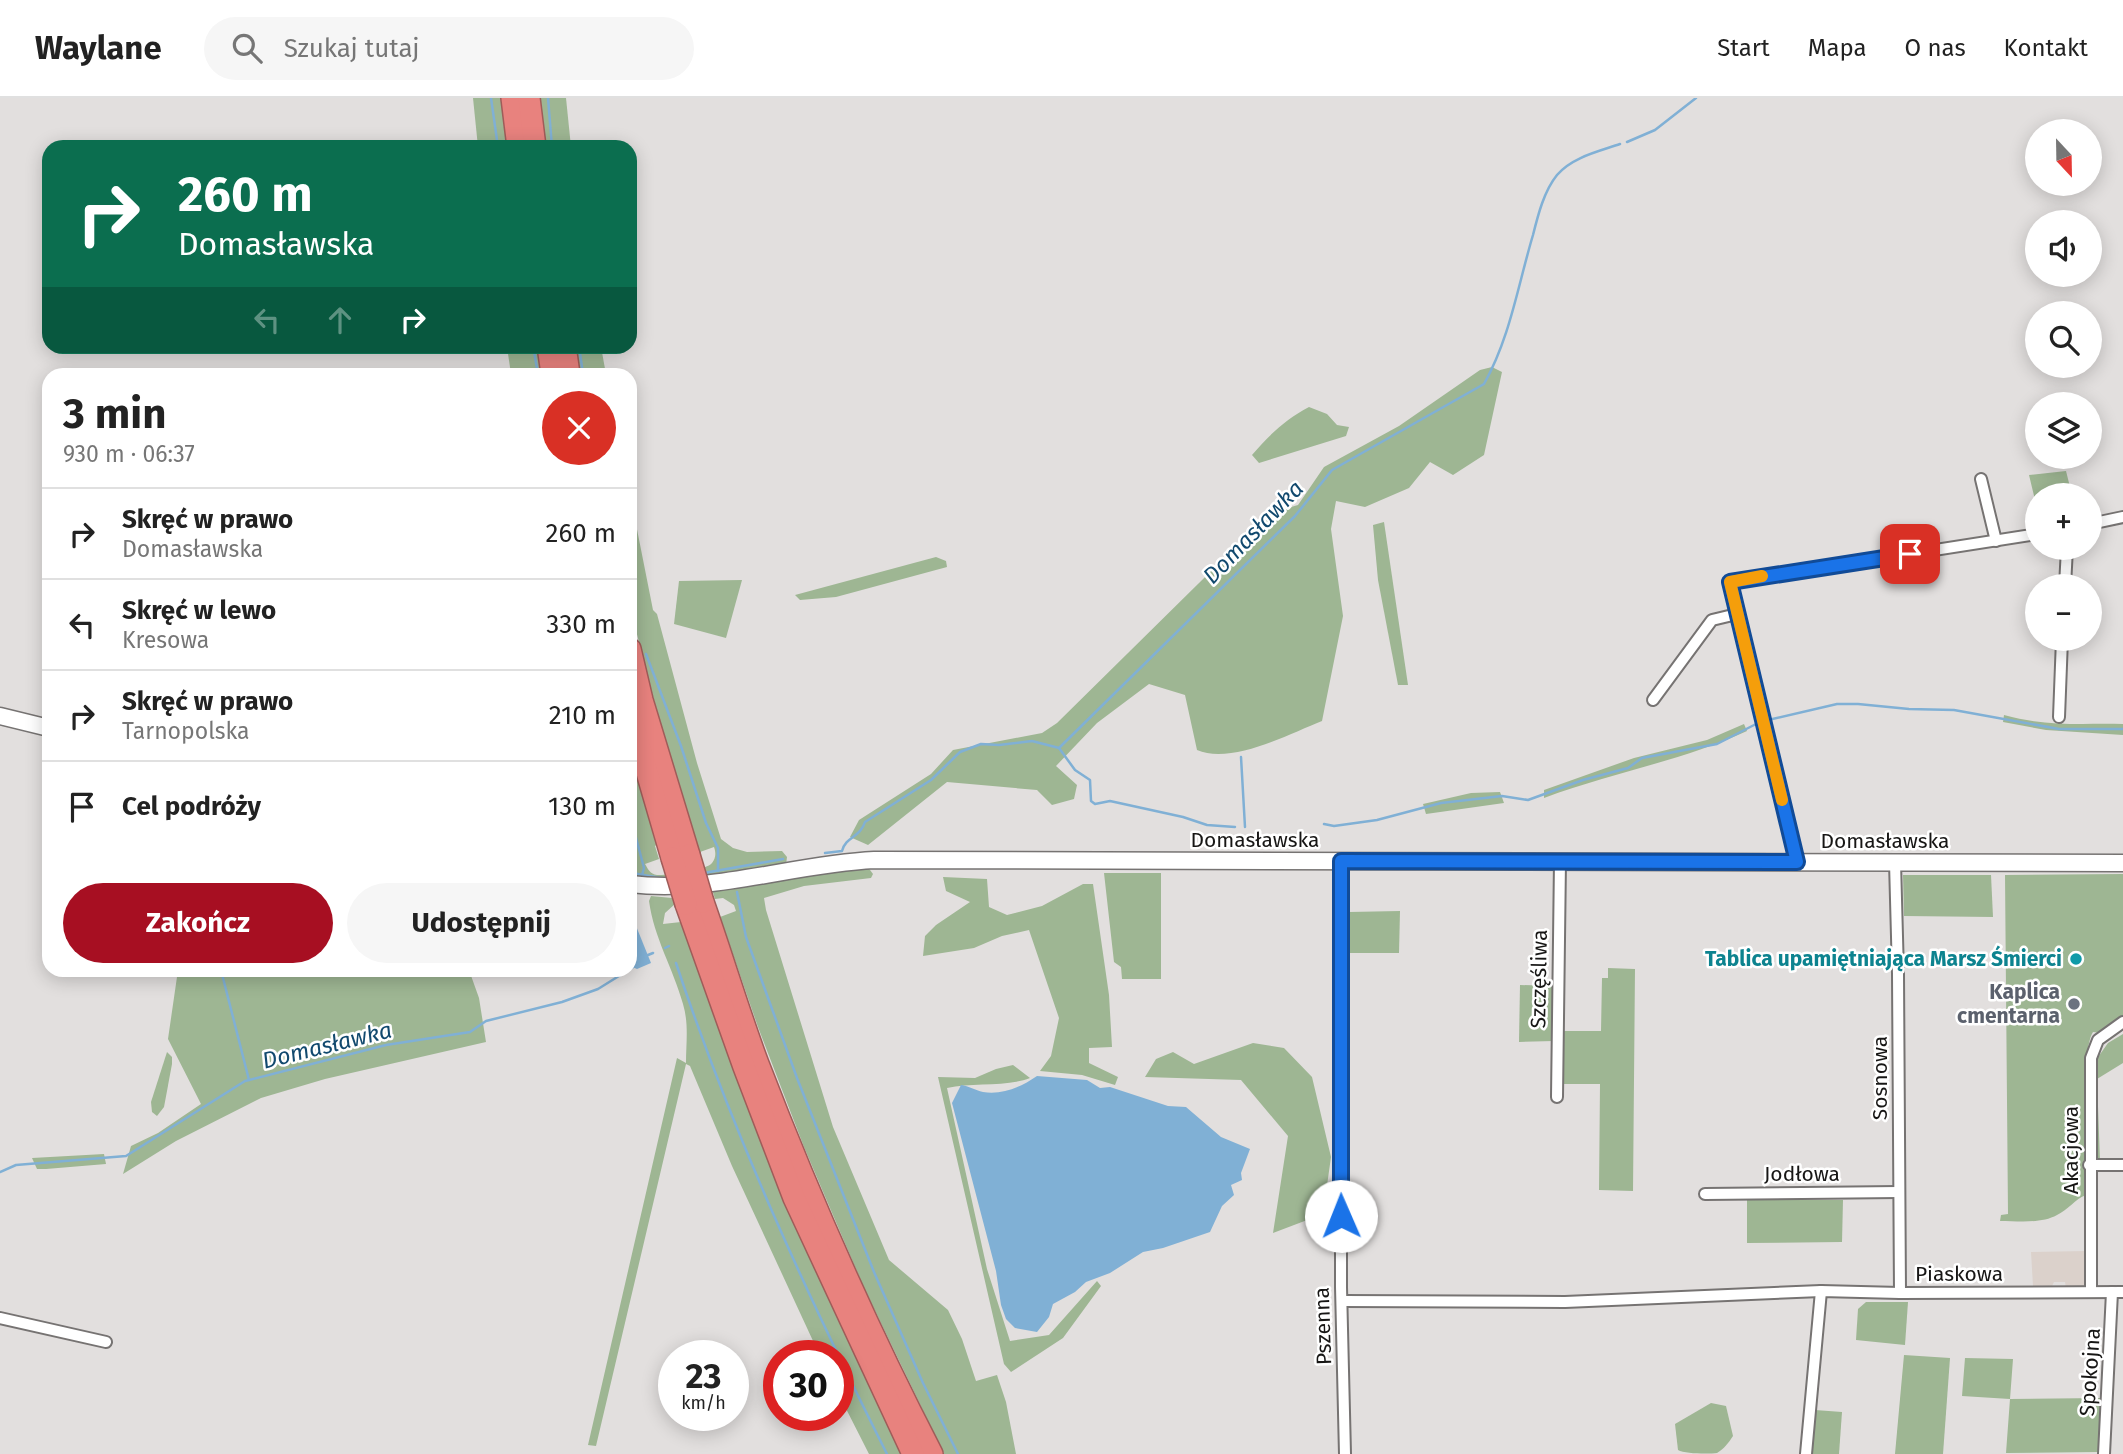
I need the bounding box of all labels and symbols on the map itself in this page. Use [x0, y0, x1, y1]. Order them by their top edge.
north arrow [2025, 119, 2102, 196]
water label: Domasławka [1197, 475, 1309, 589]
pin [1880, 524, 1940, 584]
street label: Domasławska [1191, 827, 1319, 853]
street label: Domasławska [1821, 828, 1949, 854]
street label: Szczęśliwa [1525, 929, 1553, 1029]
place label: Tablica upamiętniająca Marsz Śmierci [1705, 945, 2062, 972]
marker: Tablica upamiętniająca Marsz Śmierci [2068, 951, 2084, 967]
place label: Kaplica cmentarna [1957, 979, 2060, 1029]
marker: Kaplica cmentarna [2066, 996, 2082, 1012]
water label: Domasławka [259, 1015, 395, 1075]
street label: Sosnowa [1867, 1036, 1893, 1120]
street label: Akacjowa [2058, 1106, 2084, 1194]
street label: Jodłowa [1764, 1161, 1840, 1187]
position arrow [1304, 1179, 1378, 1253]
street label: Piaskowa [1915, 1261, 2003, 1287]
street label: Pszenna [1309, 1287, 1337, 1365]
street label: Spokojna [2074, 1327, 2106, 1417]
speed limit sign: 30 [763, 1340, 854, 1431]

